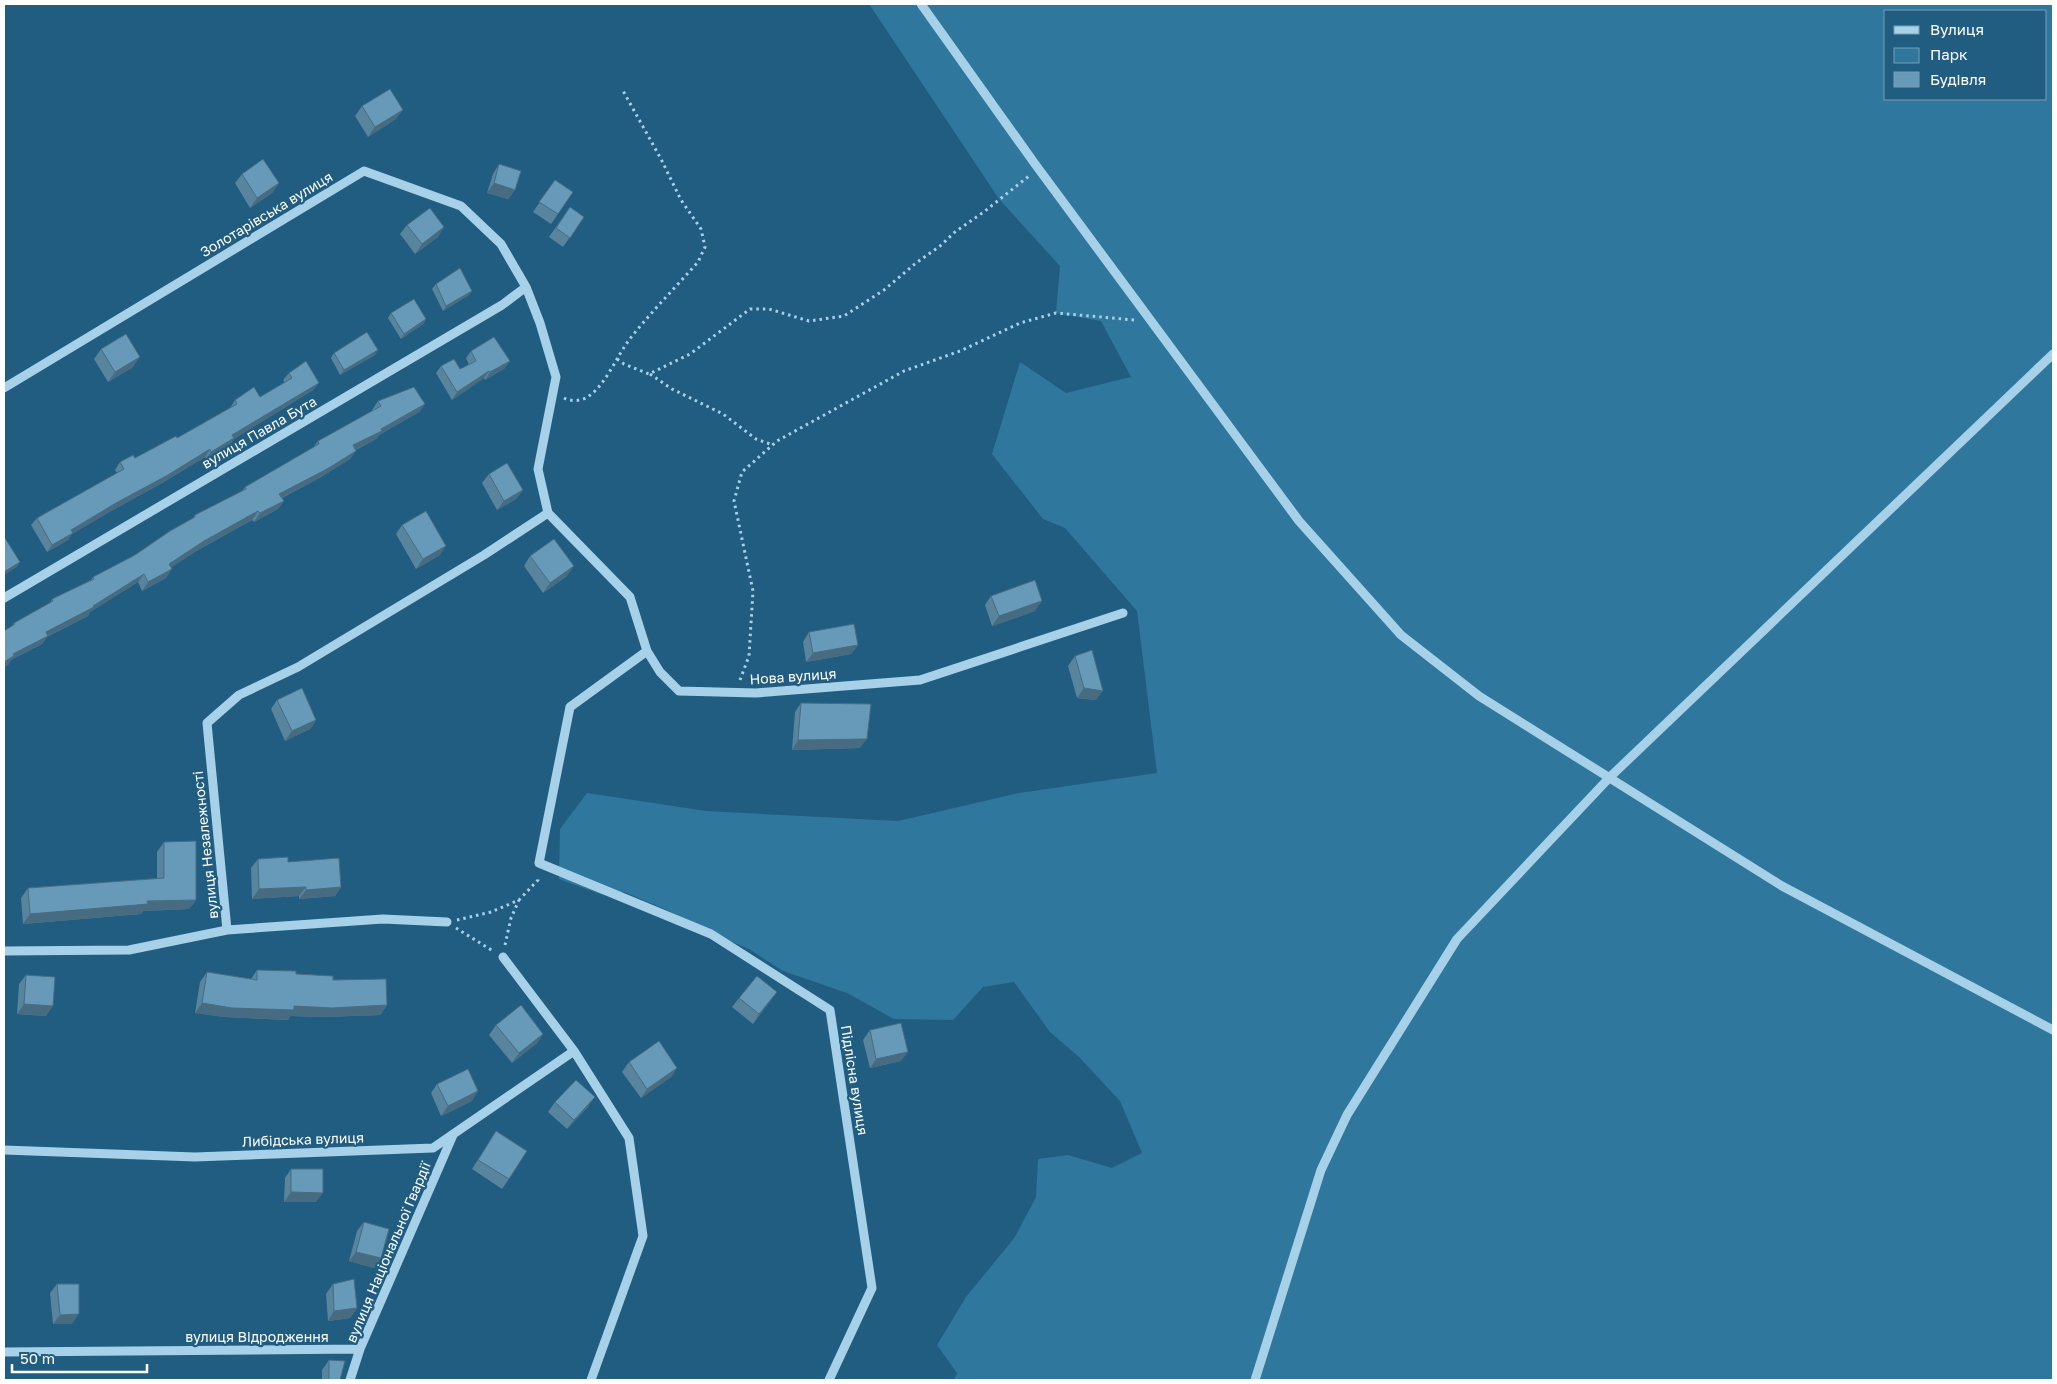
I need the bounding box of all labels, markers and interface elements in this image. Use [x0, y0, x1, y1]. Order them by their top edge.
legend [1884, 10, 2047, 100]
text: Вулиця [1930, 20, 1984, 38]
text: Парк [1930, 45, 1968, 63]
text: Будівля [1930, 70, 1986, 88]
street label: Золотарівська вулиця [197, 168, 335, 260]
street label: вулиця Павла Бута [199, 392, 319, 472]
street label: Нова вулиця [749, 664, 837, 688]
street label: вулиця Незалежності [189, 770, 221, 920]
street label: Підлісна вулиця [838, 1024, 872, 1136]
street label: Либідська вулиця [242, 1128, 364, 1150]
street label: вулиця Національної Гвардії [342, 1158, 434, 1345]
street label: вулиця Відродження [185, 1328, 329, 1345]
scale bar [12, 1342, 148, 1374]
text: 50 m [20, 1349, 55, 1367]

